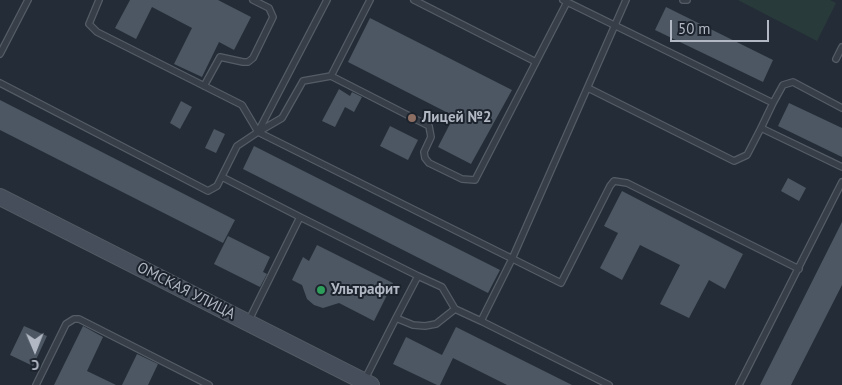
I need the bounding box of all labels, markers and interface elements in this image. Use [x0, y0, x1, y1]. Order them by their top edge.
scale bar [672, 10, 771, 42]
text: 50 m [678, 19, 711, 38]
place label: Лицей №2 [422, 109, 491, 127]
marker: Лицей №2 [406, 112, 418, 124]
street label: ОМСКАЯ УЛИЦА [134, 259, 238, 323]
place label: Ультрафит [331, 281, 399, 299]
marker: Ультрафит [315, 284, 327, 296]
north arrow [10, 325, 60, 375]
text: С [31, 356, 39, 374]

